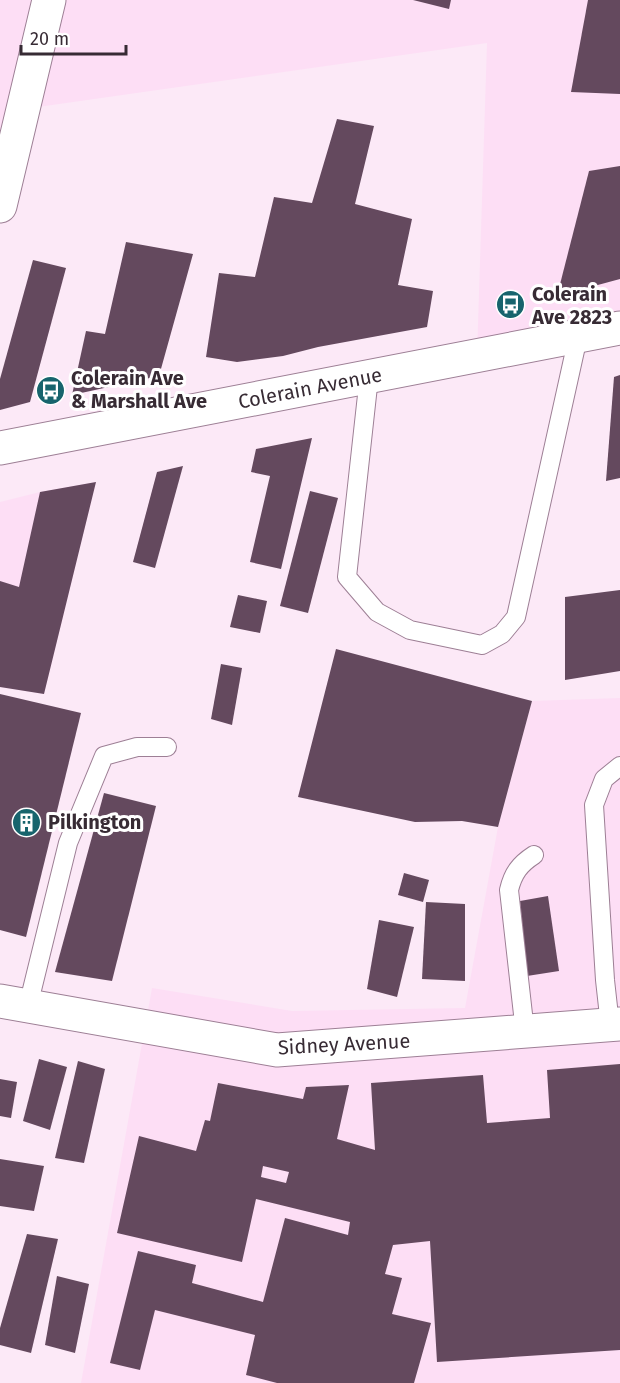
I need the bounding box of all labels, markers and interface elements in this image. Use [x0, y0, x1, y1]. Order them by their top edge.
scale bar [21, 18, 126, 56]
text: 20 m [30, 28, 69, 50]
place label: Colerain Ave 2823 [531, 282, 612, 329]
bus stop icon: Colerain Ave 2823 [495, 289, 527, 321]
street label: Colerain Avenue [236, 362, 384, 414]
place label: Colerain Ave & Marshall Ave [71, 366, 207, 413]
bus stop icon: Colerain Ave & Marshall Ave [34, 374, 66, 406]
building icon: Pilkington [11, 806, 43, 838]
place label: Pilkington [48, 810, 141, 834]
street label: Sidney Avenue [277, 1029, 411, 1059]

